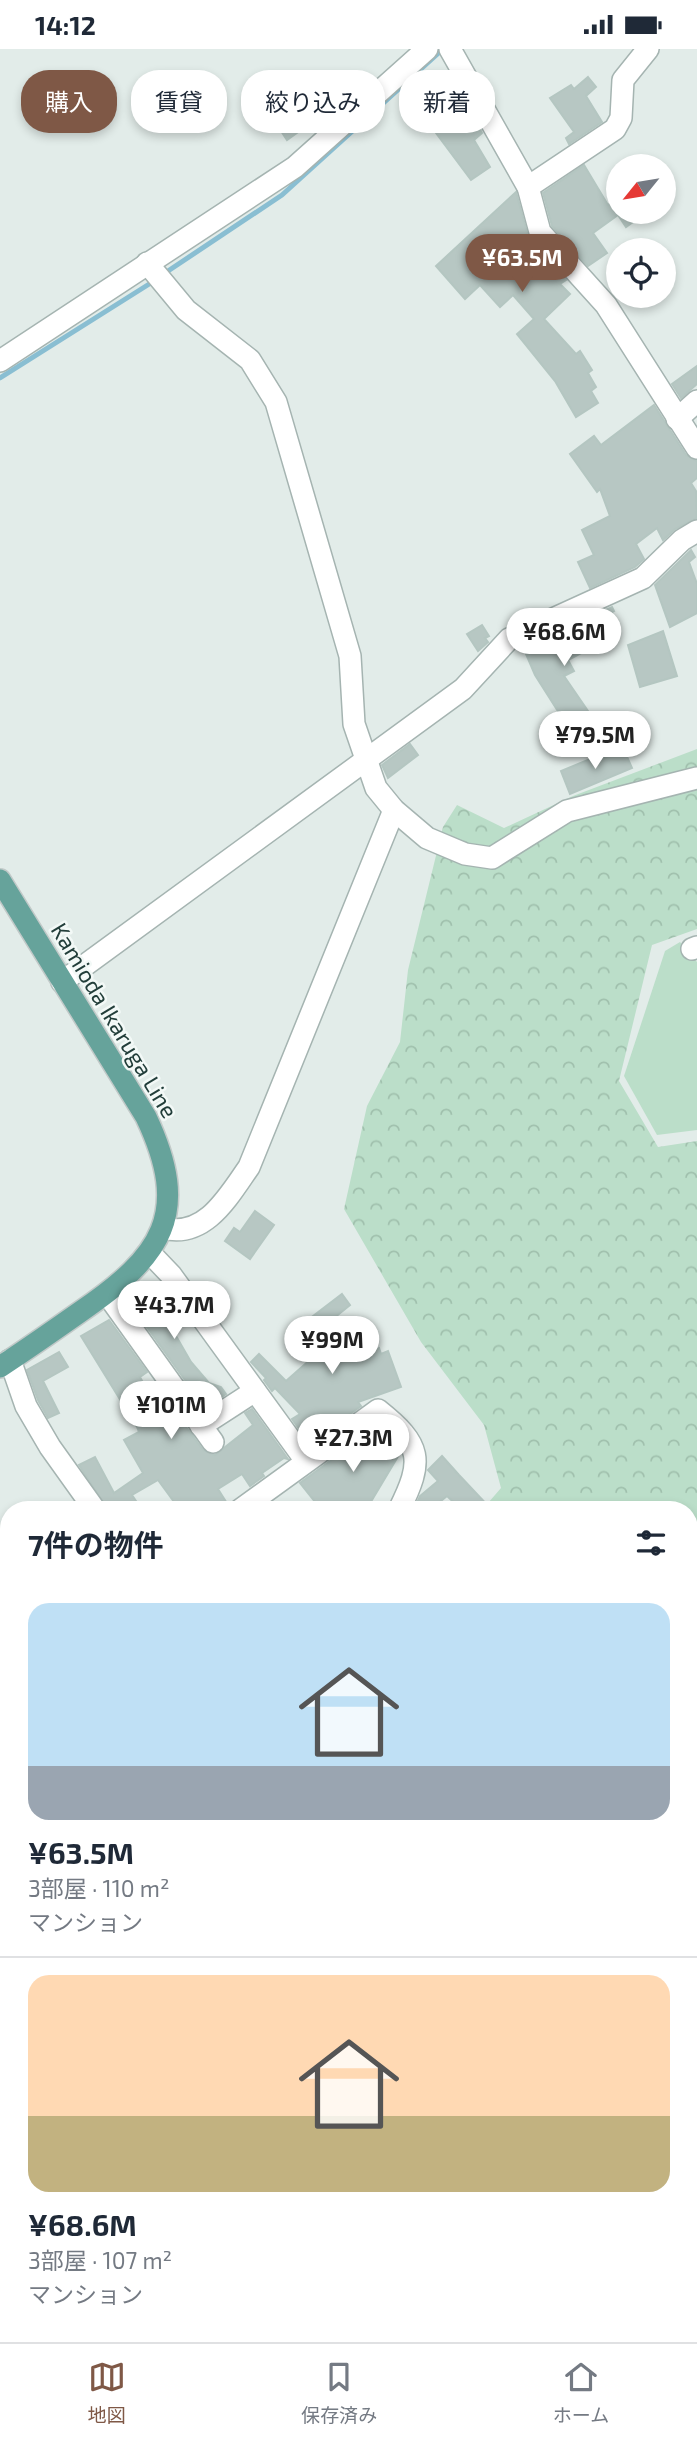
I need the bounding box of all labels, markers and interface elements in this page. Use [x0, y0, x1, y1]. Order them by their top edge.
text: 14:12 [35, 9, 96, 40]
chip: 購入 [21, 70, 117, 133]
chip: 賃貸 [131, 70, 227, 133]
chip: 絞り込み [241, 70, 385, 133]
chip: 新着 [399, 70, 495, 133]
north arrow [606, 154, 676, 224]
map controls [606, 154, 676, 308]
pin: ¥63.5M [465, 235, 579, 294]
button: locate [606, 238, 676, 308]
text: ¥63.5M [481, 243, 563, 271]
pin: ¥68.6M [507, 609, 621, 668]
text: ¥68.6M [522, 617, 606, 645]
pin: ¥79.5M [538, 711, 652, 771]
text: ¥79.5M [555, 720, 635, 748]
street label: Kamioda Ikaruga Line [46, 917, 184, 1123]
pin: ¥43.7M [117, 1281, 231, 1341]
text: ¥43.7M [133, 1290, 215, 1318]
pin: ¥99M [291, 1317, 373, 1376]
text: ¥99M [300, 1325, 364, 1353]
pin: ¥101M [122, 1381, 220, 1441]
text: ¥101M [136, 1390, 206, 1418]
pin: ¥27.3M [296, 1415, 410, 1474]
text: ¥27.3M [313, 1423, 393, 1451]
icon: filters [632, 1524, 670, 1562]
text: 7件の物件 [28, 1526, 164, 1562]
icon: home [286, 1649, 412, 1775]
text: ¥63.5M [28, 1834, 134, 1870]
text: 3部屋 · 110 m² [28, 1874, 169, 1902]
text: マンション [28, 1908, 143, 1936]
icon: home [286, 2021, 412, 2147]
text: ¥68.6M [28, 2206, 137, 2242]
text: 3部屋 · 107 m² [28, 2246, 172, 2274]
text: マンション [28, 2280, 143, 2308]
tab: 地図 [88, 2358, 126, 2427]
tab: 保存済み [301, 2358, 377, 2427]
tab: ホーム [553, 2358, 609, 2427]

